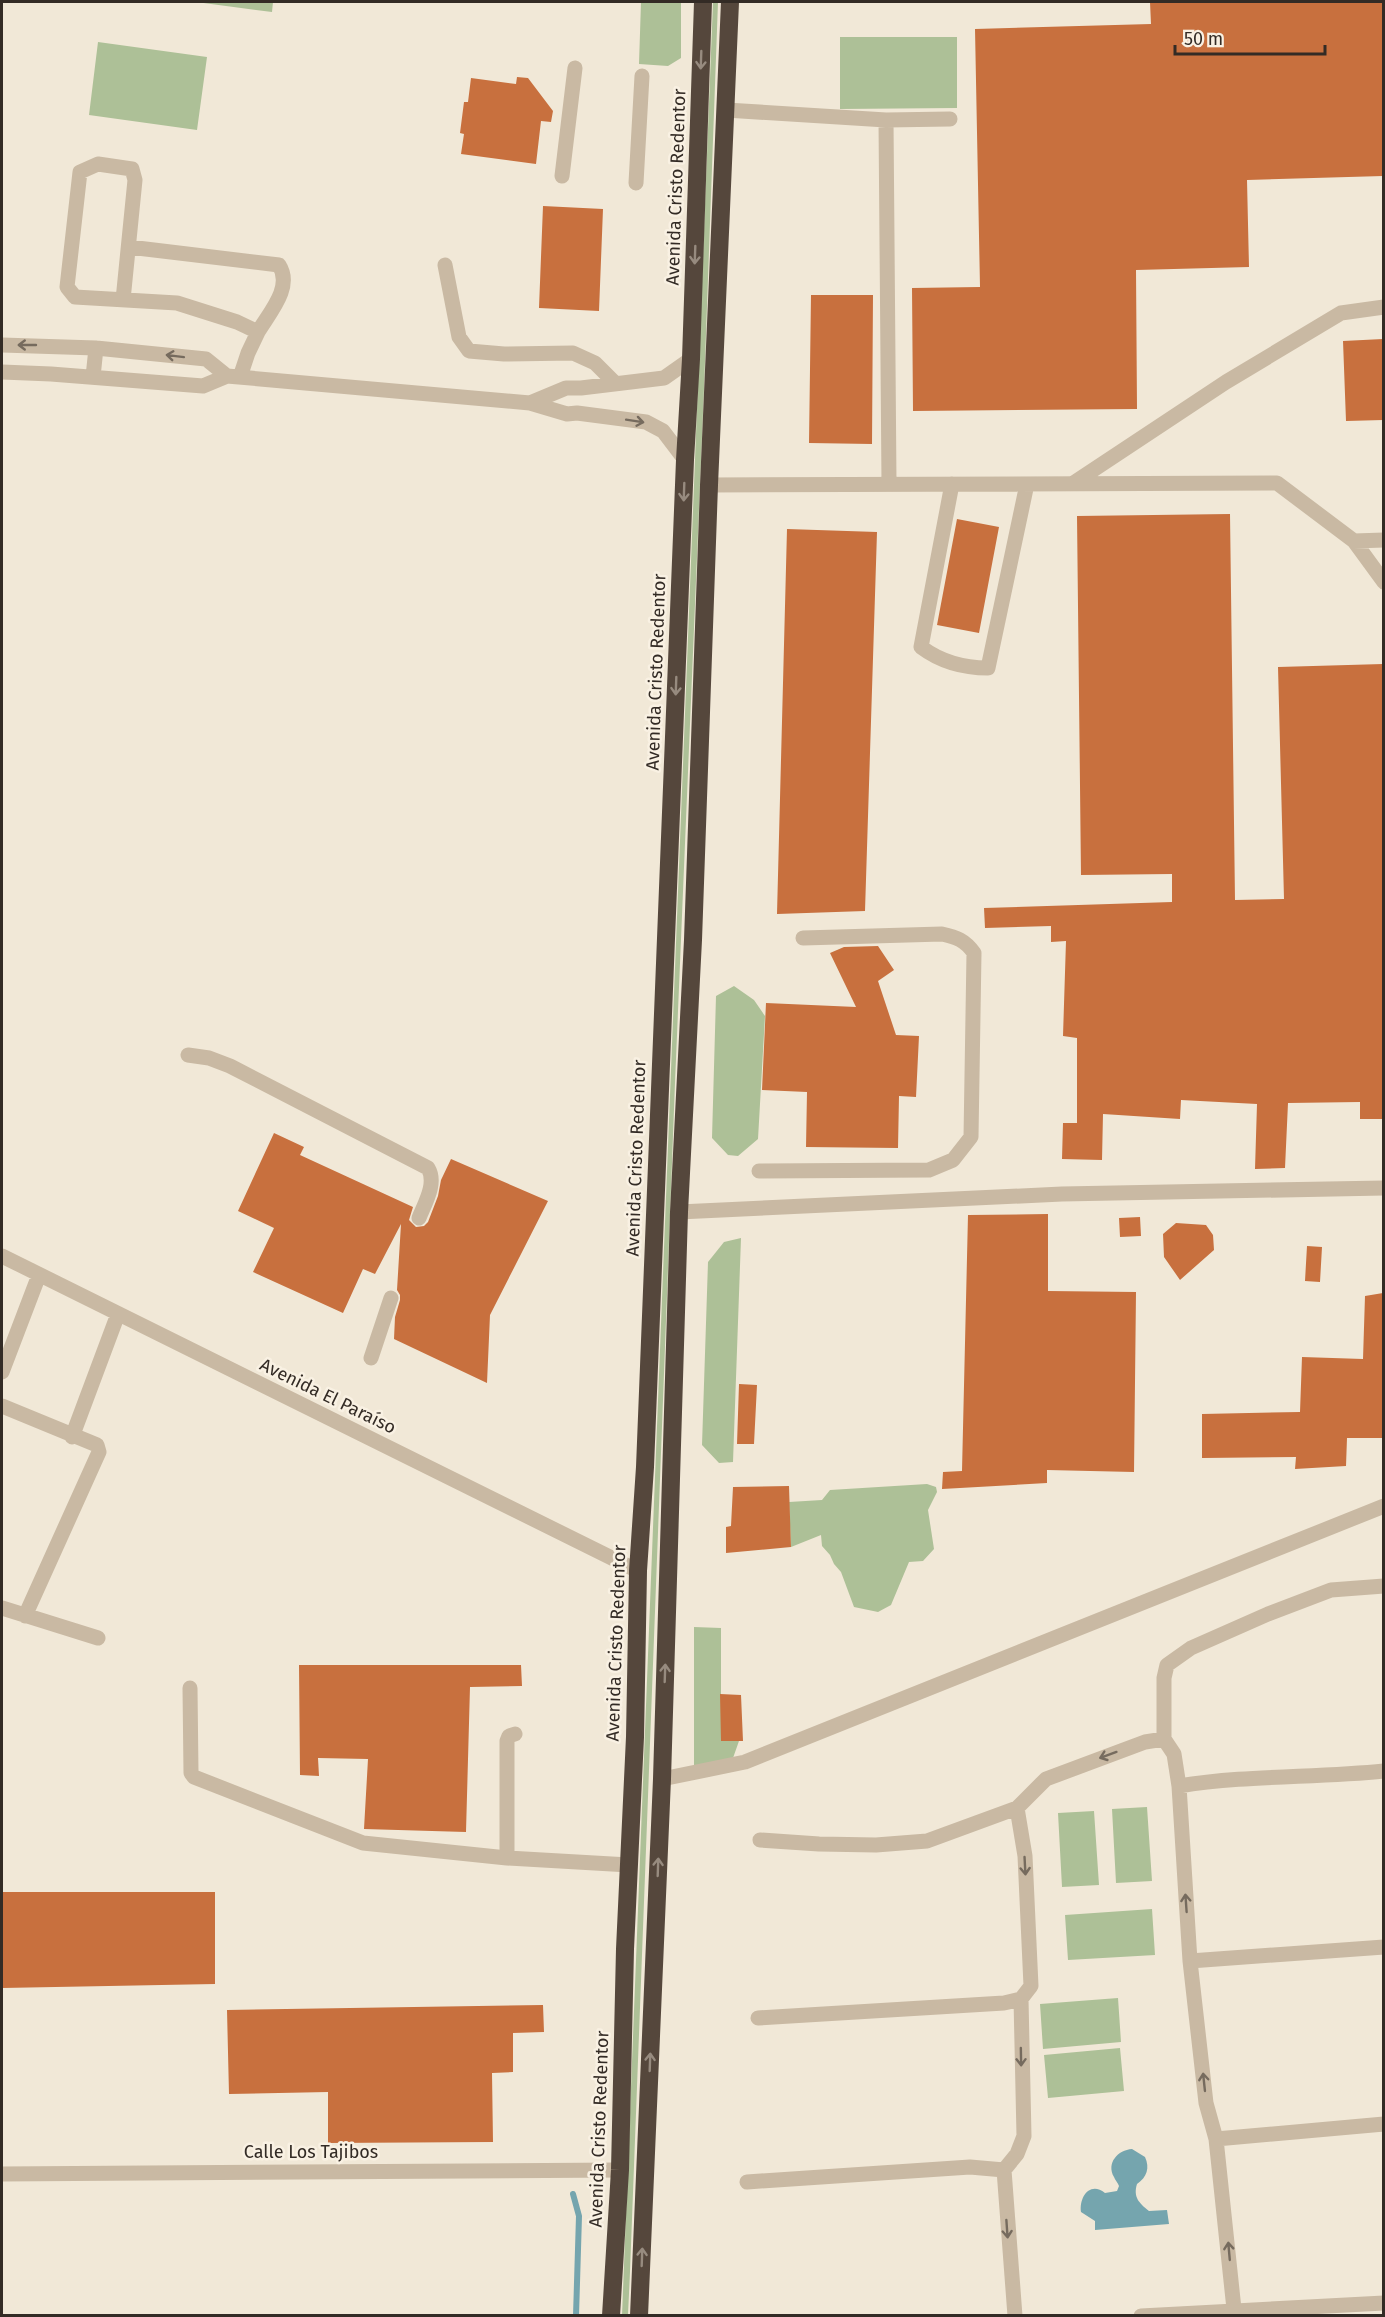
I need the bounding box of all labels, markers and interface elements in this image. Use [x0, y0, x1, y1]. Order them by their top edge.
scale bar [1175, 18, 1325, 56]
text: 50 m [1184, 28, 1223, 50]
one-way arrow [696, 49, 707, 69]
street label: Avenida Cristo Redentor [662, 88, 690, 286]
one-way arrow [689, 244, 700, 264]
one-way arrow [17, 340, 37, 351]
one-way arrow [165, 350, 185, 361]
one-way arrow [625, 415, 645, 426]
one-way arrow [679, 481, 690, 501]
street label: Avenida Cristo Redentor [642, 573, 670, 771]
one-way arrow [671, 676, 682, 696]
street label: Avenida Cristo Redentor [622, 1059, 650, 1257]
street label: Avenida El Paraíso [256, 1354, 400, 1438]
street label: Avenida Cristo Redentor [602, 1544, 630, 1742]
one-way arrow [659, 1663, 671, 1683]
one-way arrow [1099, 1750, 1118, 1761]
one-way arrow [1020, 1855, 1031, 1875]
one-way arrow [653, 1858, 664, 1878]
one-way arrow [1180, 1894, 1191, 1914]
street label: Avenida Cristo Redentor [585, 2030, 613, 2228]
one-way arrow [1015, 2047, 1027, 2067]
one-way arrow [644, 2053, 655, 2073]
one-way arrow [1198, 2072, 1209, 2092]
street label: Calle Los Tajibos [244, 2141, 378, 2163]
one-way arrow [1002, 2218, 1013, 2238]
one-way arrow [1223, 2242, 1234, 2262]
one-way arrow [636, 2248, 647, 2268]

